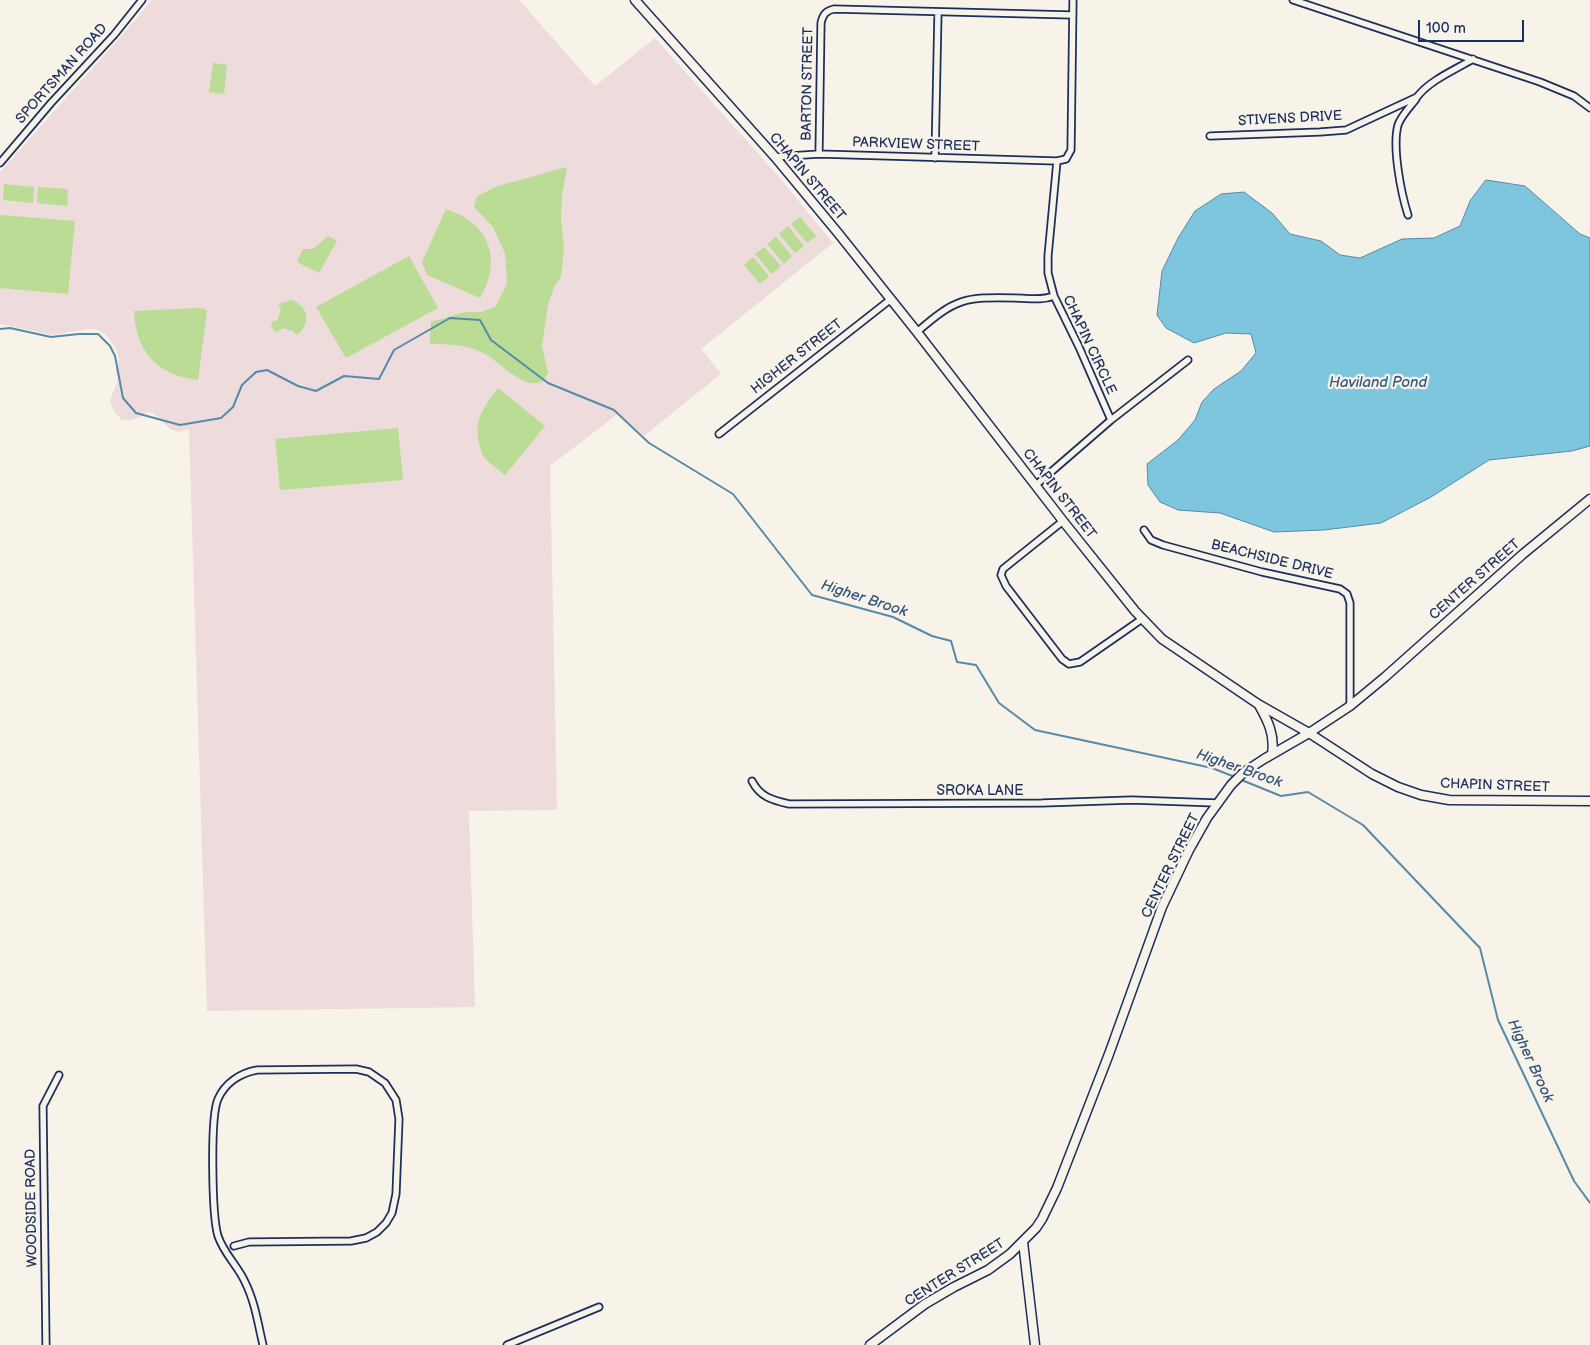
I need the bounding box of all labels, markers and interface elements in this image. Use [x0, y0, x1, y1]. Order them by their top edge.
scale bar [1420, 10, 1526, 42]
text: 100 m [1426, 19, 1466, 38]
street label: SPORTSMAN ROAD [13, 21, 111, 127]
street label: BARTON STREET [799, 27, 817, 141]
street label: STIVENS DRIVE [1238, 108, 1342, 130]
street label: CHAPIN STREET [765, 130, 849, 224]
street label: PARKVIEW STREET [852, 134, 980, 156]
street label: CHAPIN CIRCLE [1059, 293, 1119, 397]
street label: HIGHER STREET [748, 316, 846, 398]
water label: Haviland Pond [1329, 374, 1427, 392]
street label: CHAPIN STREET [1019, 446, 1099, 542]
street label: CENTER STREET [1426, 536, 1524, 624]
street label: BEACHSIDE DRIVE [1209, 537, 1335, 583]
water label: Higher Brook [819, 577, 909, 621]
water label: Higher Brook [1194, 746, 1284, 792]
street label: CHAPIN STREET [1440, 776, 1550, 796]
street label: SROKA LANE [937, 783, 1023, 799]
street label: CENTER STREET [1138, 811, 1204, 921]
water label: Higher Brook [1503, 1017, 1557, 1105]
street label: WOODSIDE ROAD [23, 1149, 41, 1267]
street label: CENTER STREET [902, 1236, 1008, 1310]

